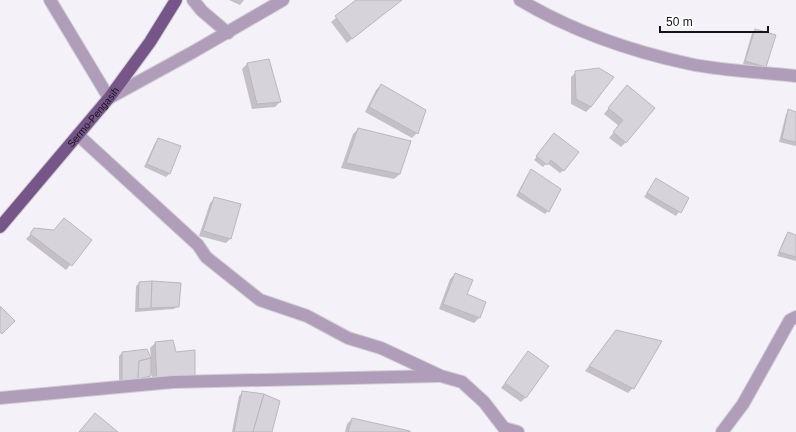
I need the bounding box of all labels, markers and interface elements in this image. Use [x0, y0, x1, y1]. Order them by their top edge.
scale bar [660, 8, 768, 34]
text: 50 m [666, 15, 693, 29]
street label: Sermo-Pengasih [65, 85, 121, 149]

